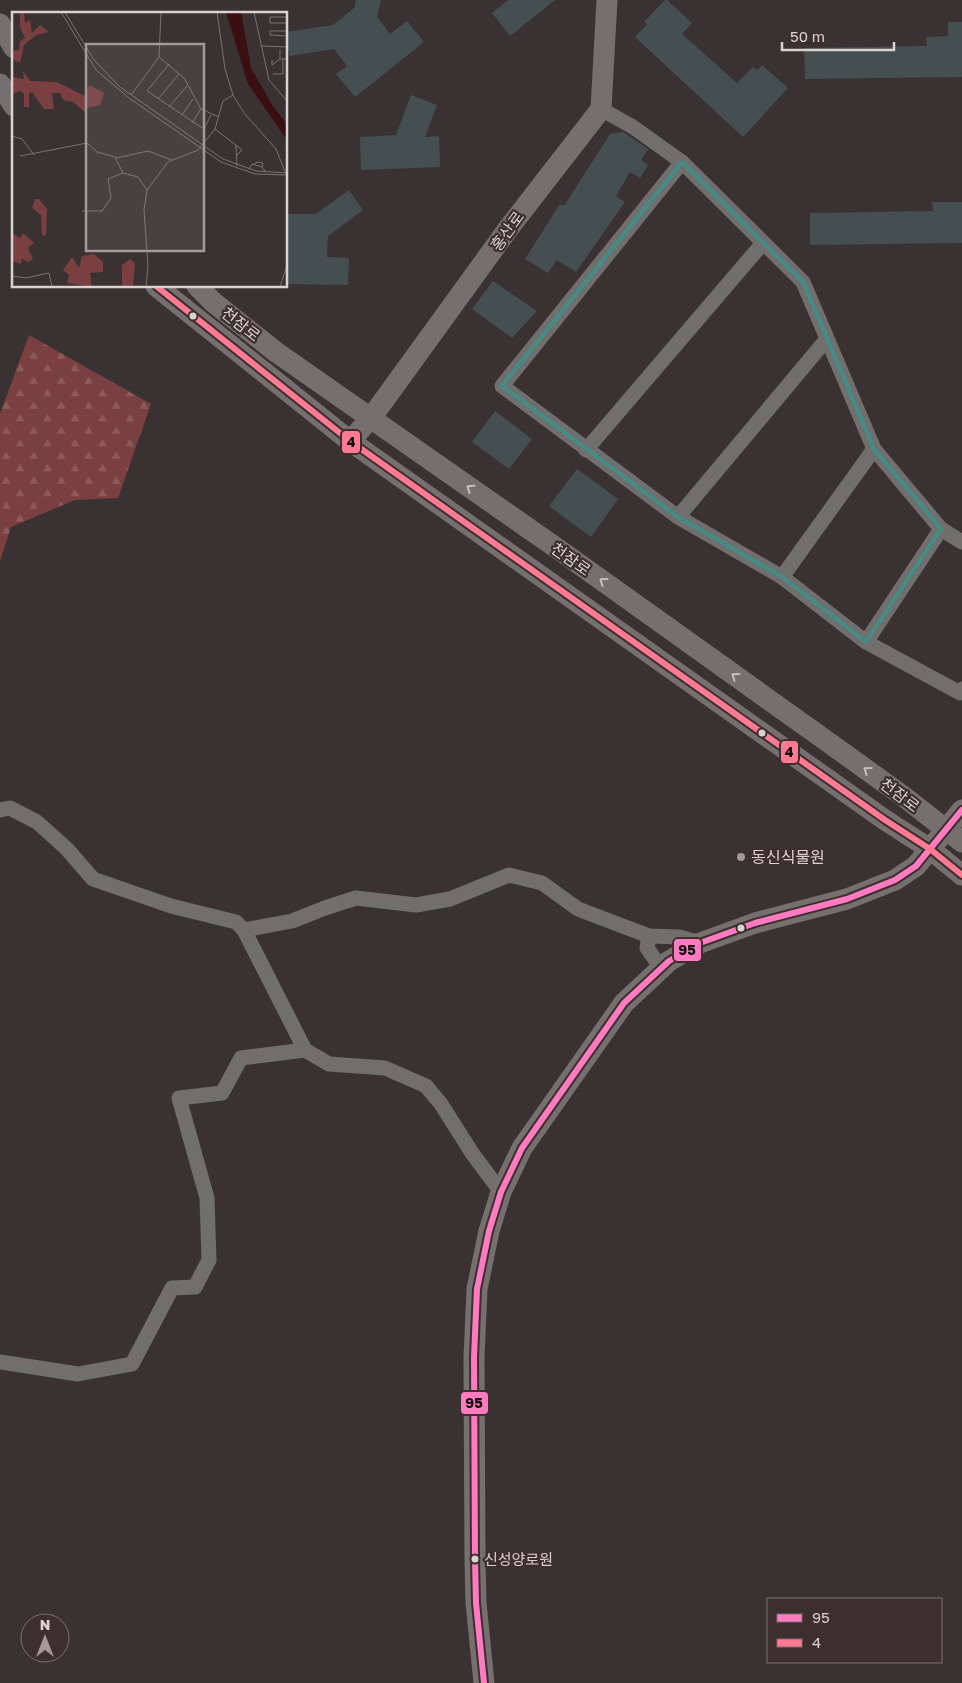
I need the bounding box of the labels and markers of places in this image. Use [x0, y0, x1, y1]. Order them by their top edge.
unlabelled marker [188, 311, 198, 321]
unlabelled marker [757, 728, 767, 738]
place label: 동신식물원 [751, 847, 825, 867]
marker: 동신식물원 [735, 851, 747, 863]
unlabelled marker [736, 923, 746, 933]
place label: 신성양로원 [484, 1550, 553, 1568]
marker: 신성양로원 [470, 1554, 480, 1564]

